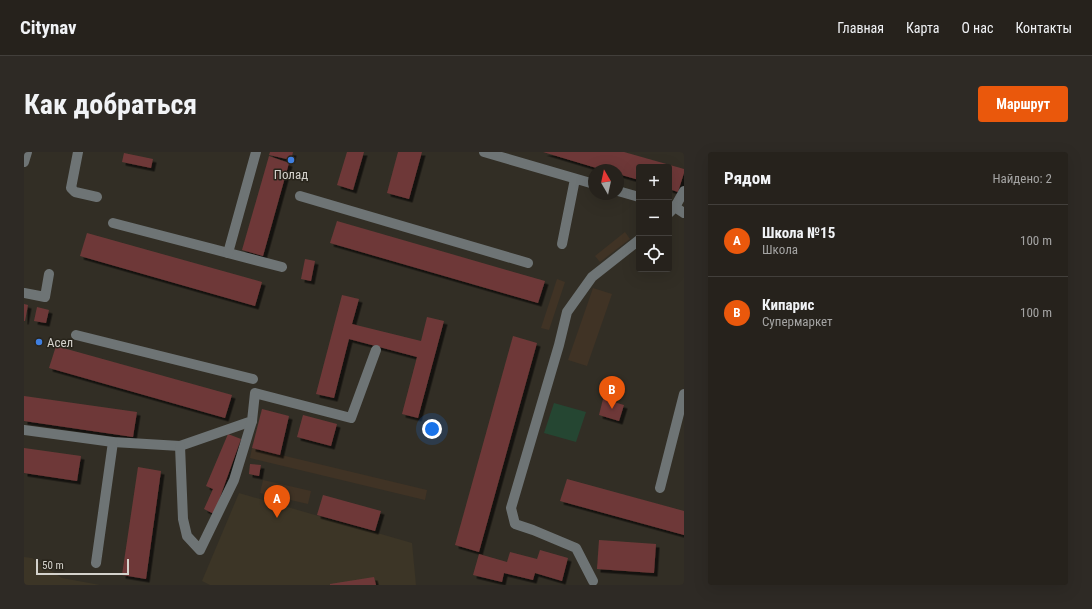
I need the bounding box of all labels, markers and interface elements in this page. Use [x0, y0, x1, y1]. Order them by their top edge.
text: Citynav [20, 16, 77, 39]
text: Главная [837, 20, 884, 36]
text: Карта [906, 20, 939, 36]
text: О нас [961, 20, 993, 36]
text: Контакты [1015, 20, 1072, 36]
button: Маршрут [978, 86, 1068, 122]
text: Как добраться [24, 88, 197, 121]
marker: Полад [286, 155, 296, 165]
north arrow [588, 164, 624, 200]
map controls [636, 164, 672, 272]
button: + [636, 164, 672, 200]
place label: Полад [274, 167, 308, 182]
text: Рядом [724, 168, 771, 188]
text: Найдено: 2 [992, 171, 1052, 186]
button: − [636, 200, 672, 236]
text: Школа №15 [762, 224, 835, 242]
text: A [733, 233, 741, 248]
text: 100 m [1020, 233, 1052, 248]
button: locate [636, 236, 672, 272]
text: Школа [762, 242, 798, 257]
text: Кипарис [762, 296, 814, 314]
text: B [733, 305, 741, 320]
text: 100 m [1020, 305, 1052, 320]
text: Супермаркет [762, 314, 833, 329]
place label: Асел [47, 335, 73, 350]
marker: Асел [34, 337, 44, 347]
pin: B [599, 376, 625, 409]
your location [422, 419, 442, 439]
pin: A [264, 485, 290, 518]
scale bar [36, 557, 129, 576]
text: 50 m [42, 559, 64, 572]

